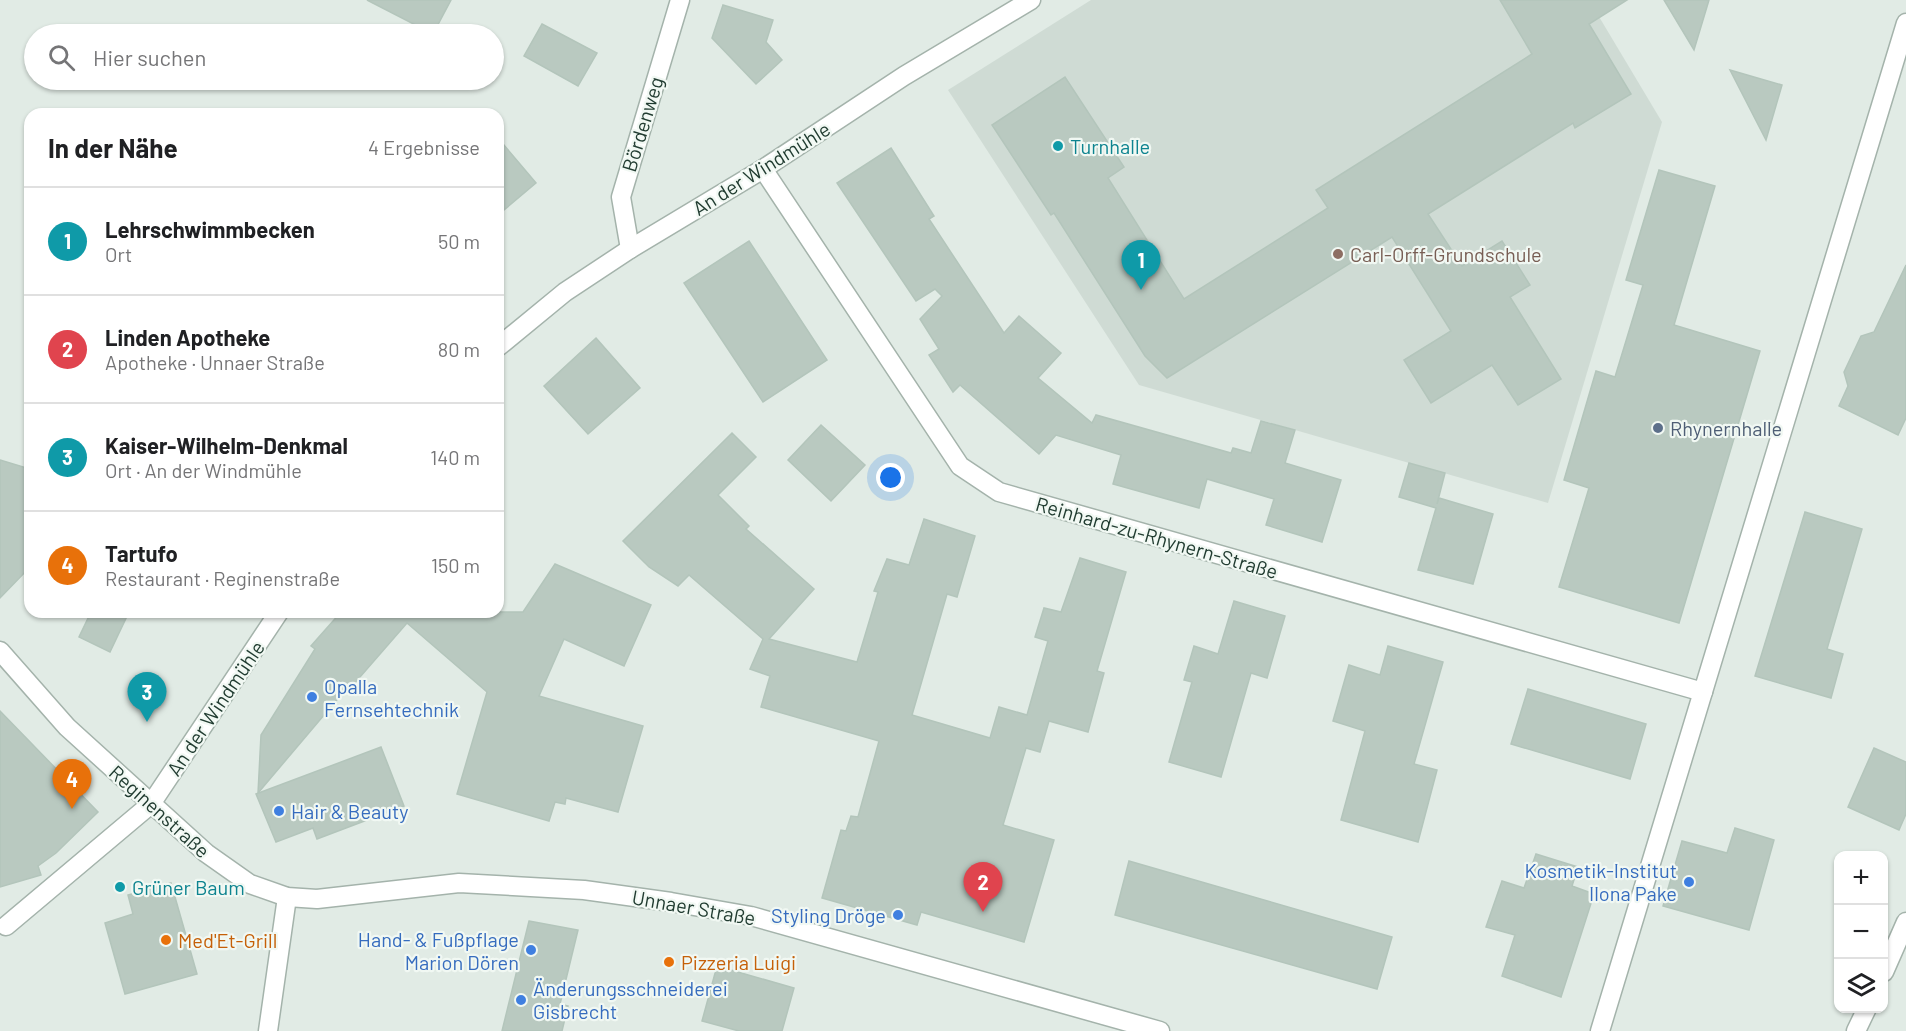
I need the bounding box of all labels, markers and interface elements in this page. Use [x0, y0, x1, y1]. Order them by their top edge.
search box [24, 24, 504, 90]
icon: search [45, 41, 78, 74]
text: Hier suchen [93, 44, 206, 70]
street label: Bördenweg [616, 74, 668, 174]
street label: An der Windmühle [688, 116, 834, 220]
text: In der Nähe [48, 132, 178, 163]
place label: Turnhalle [1070, 134, 1150, 158]
text: 4 Ergebnisse [368, 135, 480, 159]
marker: Turnhalle [1051, 139, 1065, 153]
text: Lehrschwimmbecken [105, 216, 315, 242]
text: 1 [64, 229, 71, 253]
text: 50 m [438, 229, 480, 253]
pin: 1 [1122, 240, 1160, 290]
text: Ort [105, 242, 132, 266]
place label: Carl-Orff-Grundschule [1350, 242, 1542, 266]
marker: Carl-Orff-Grundschule [1331, 247, 1345, 261]
text: Linden Apotheke [105, 324, 270, 350]
text: 2 [62, 337, 73, 361]
text: 80 m [438, 337, 480, 361]
text: Apotheke · Unnaer Straße [105, 350, 325, 374]
place label: Rhynernhalle [1670, 416, 1782, 440]
marker: Rhynernhalle [1651, 421, 1665, 435]
text: Kaiser-Wilhelm-Denkmal [105, 432, 348, 458]
text: 3 [62, 445, 73, 469]
text: 140 m [430, 445, 480, 469]
text: Ort · An der Windmühle [105, 458, 302, 482]
your location [876, 463, 905, 492]
street label: Reinhard-zu-Rhynern-Straße [1033, 491, 1281, 583]
text: Tartufo [105, 540, 178, 566]
text: 4 [61, 553, 74, 577]
text: 150 m [431, 553, 480, 577]
text: Restaurant · Reginenstraße [105, 566, 340, 590]
street label: An der Windmühle [161, 636, 269, 780]
pin: 3 [128, 672, 166, 722]
place label: Opalla Fernsehtechnik [324, 674, 459, 721]
marker: Opalla Fernsehtechnik [305, 690, 319, 704]
pin: 4 [52, 760, 92, 809]
street label: Reginenstraße [105, 760, 215, 862]
place label: Hair & Beauty [291, 799, 408, 823]
marker: Hair & Beauty [272, 804, 286, 818]
map controls [1834, 851, 1888, 1013]
button: + [1834, 851, 1888, 905]
place label: Kosmetik-Institut Ilona Pake [1525, 858, 1677, 905]
pin: 2 [964, 862, 1002, 912]
place label: Grüner Baum [132, 875, 245, 899]
marker: Kosmetik-Institut Ilona Pake [1682, 875, 1696, 889]
marker: Grüner Baum [113, 880, 127, 894]
street label: Unnaer Straße [630, 884, 758, 930]
place label: Styling Dröge [771, 903, 886, 927]
button: − [1834, 905, 1888, 959]
marker: Styling Dröge [891, 908, 905, 922]
place label: Hand- & Fußpflage Marion Dören [358, 927, 519, 974]
place label: Med'Et-Grill [178, 928, 277, 952]
marker: Med'Et-Grill [159, 933, 173, 947]
marker: Hand- & Fußpflage Marion Dören [524, 943, 538, 957]
place label: Pizzeria Luigi [681, 950, 796, 974]
marker: Pizzeria Luigi [662, 955, 676, 969]
button: layers [1834, 959, 1888, 1013]
place label: Änderungsschneiderei Gisbrecht [533, 976, 728, 1023]
marker: Änderungsschneiderei Gisbrecht [514, 993, 528, 1007]

